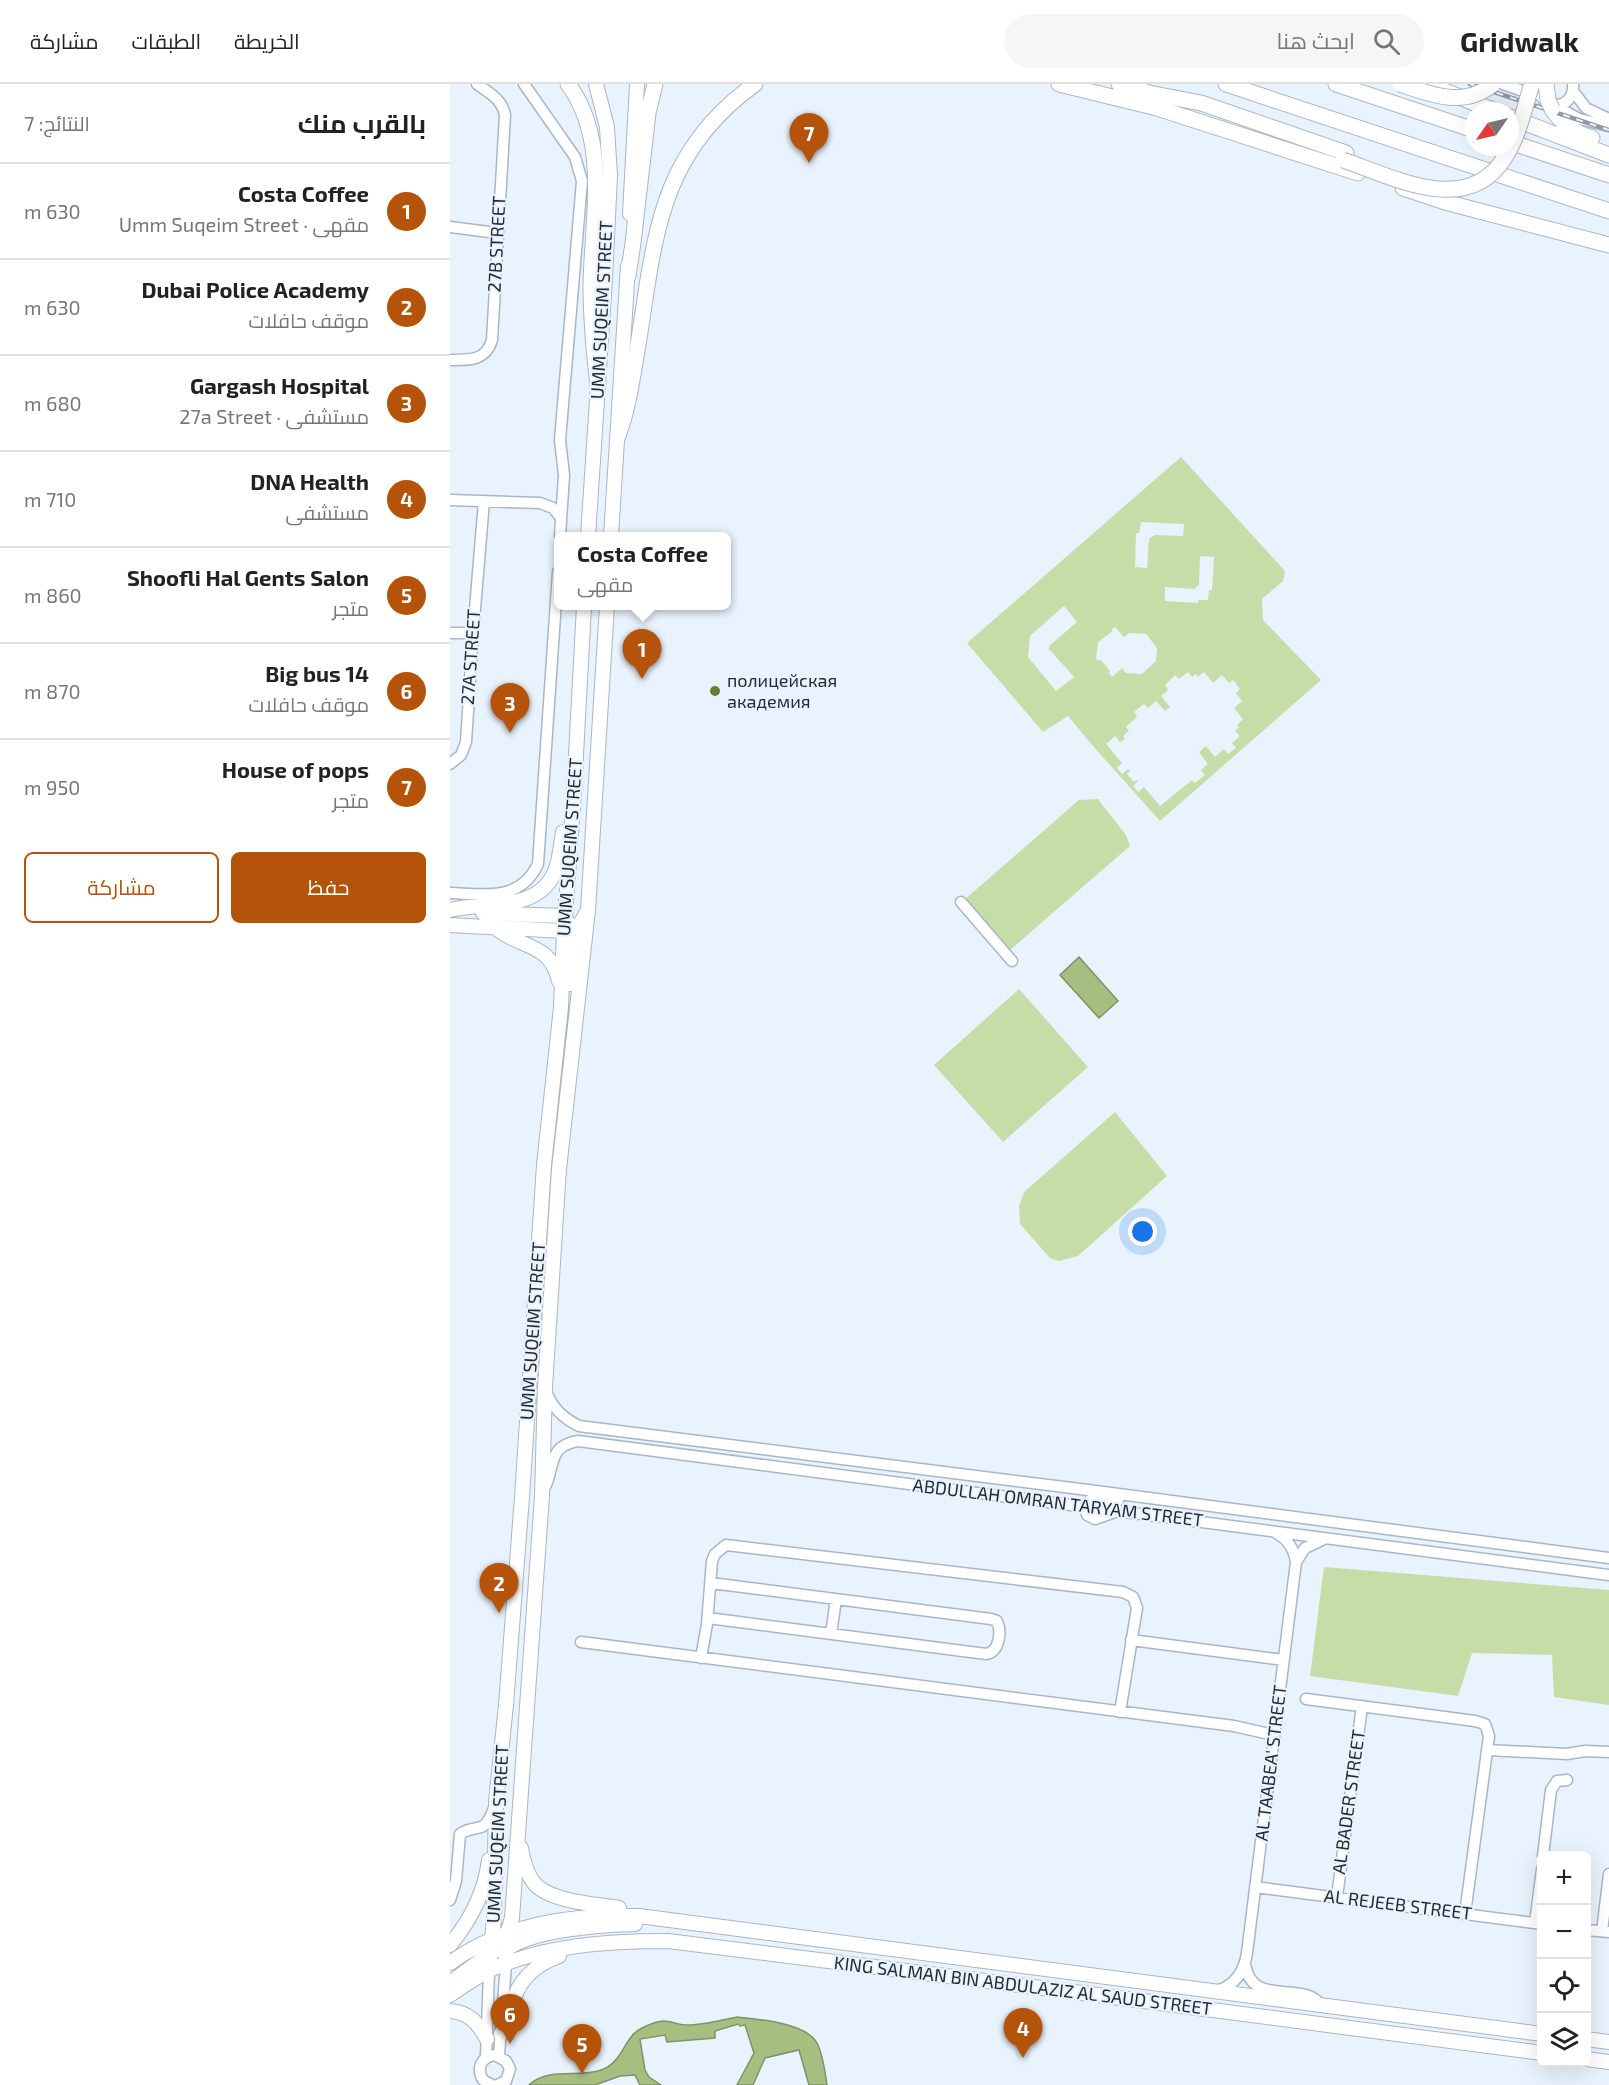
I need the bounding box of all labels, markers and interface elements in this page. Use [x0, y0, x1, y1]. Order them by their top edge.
search box [1004, 14, 1424, 68]
text: Gridwalk [1460, 24, 1579, 58]
icon: search [1370, 25, 1403, 58]
text: ابحث هنا [1277, 27, 1355, 53]
text: مشاركة [30, 28, 99, 53]
text: الطبقات [132, 28, 201, 53]
text: الخريطة [234, 28, 300, 53]
north arrow [1465, 102, 1519, 156]
text: بالقرب منك [298, 107, 426, 138]
text: النتائج: 7 [24, 111, 90, 135]
pin: 7 [790, 113, 828, 163]
text: Costa Coffee [238, 180, 369, 206]
street label: 27B STREET [482, 194, 510, 293]
text: 630 m [24, 199, 81, 223]
text: 1 [402, 199, 411, 223]
text: مقهى · Umm Suqeim Street [119, 212, 369, 236]
street label: UMM SUQEIM STREET [585, 220, 617, 400]
text: Dubai Police Academy [142, 276, 369, 302]
text: 630 m [24, 295, 81, 319]
text: 2 [401, 295, 412, 319]
text: موقف حافلات [249, 308, 369, 332]
text: Gargash Hospital [190, 372, 369, 398]
text: 680 m [24, 391, 82, 415]
text: 3 [401, 391, 412, 415]
text: مستشفى · 27a Street [179, 404, 369, 428]
text: DNA Health [250, 468, 369, 494]
text: 710 m [24, 487, 76, 511]
text: 4 [400, 487, 413, 511]
text: مستشفى [285, 500, 369, 524]
popup [554, 532, 731, 610]
text: Costa Coffee [577, 540, 708, 566]
text: Shoofli Hal Gents Salon [127, 564, 369, 590]
text: مقهى [577, 572, 633, 596]
text: 860 m [24, 583, 82, 607]
text: 5 [401, 583, 412, 607]
text: متجر [332, 596, 369, 620]
street label: 27A STREET [456, 608, 484, 705]
pin: 1 [622, 630, 662, 679]
text: Big bus 14 [265, 660, 369, 686]
place label: полицейская академия [727, 669, 837, 712]
text: 870 m [24, 679, 80, 703]
text: 6 [401, 679, 412, 703]
pin: 3 [490, 684, 530, 733]
marker: полицейская академия [708, 684, 722, 698]
text: موقف حافلات [249, 692, 369, 716]
text: House of pops [222, 756, 369, 782]
street label: UMM SUQEIM STREET [552, 757, 586, 937]
text: 950 m [24, 775, 80, 799]
text: 7 [401, 775, 412, 799]
text: متجر [332, 788, 369, 812]
button: مشاركة [24, 852, 219, 923]
button: حفظ [231, 852, 426, 923]
your location [1128, 1217, 1157, 1246]
street label: UMM SUQEIM STREET [515, 1241, 549, 1421]
street label: ABDULLAH OMRAN TARYAM STREET [912, 1473, 1205, 1531]
pin: 2 [479, 1564, 518, 1613]
street label: AL TAABEA' STREET [1250, 1683, 1291, 1842]
street label: AL BADER STREET [1327, 1728, 1369, 1876]
street label: UMM SUQEIM STREET [481, 1744, 513, 1924]
map controls [1537, 1851, 1591, 2067]
button: + [1537, 1851, 1591, 1905]
street label: AL REJEEB STREET [1323, 1884, 1474, 1924]
button: − [1537, 1905, 1591, 1959]
street label: KING SALMAN BIN ABDULAZIZ AL SAUD STREET [833, 1951, 1214, 2019]
button: locate [1537, 1959, 1591, 2013]
pin: 6 [490, 1994, 530, 2044]
pin: 4 [1004, 2008, 1042, 2058]
button: layers [1537, 2013, 1591, 2067]
pin: 5 [562, 2024, 602, 2074]

